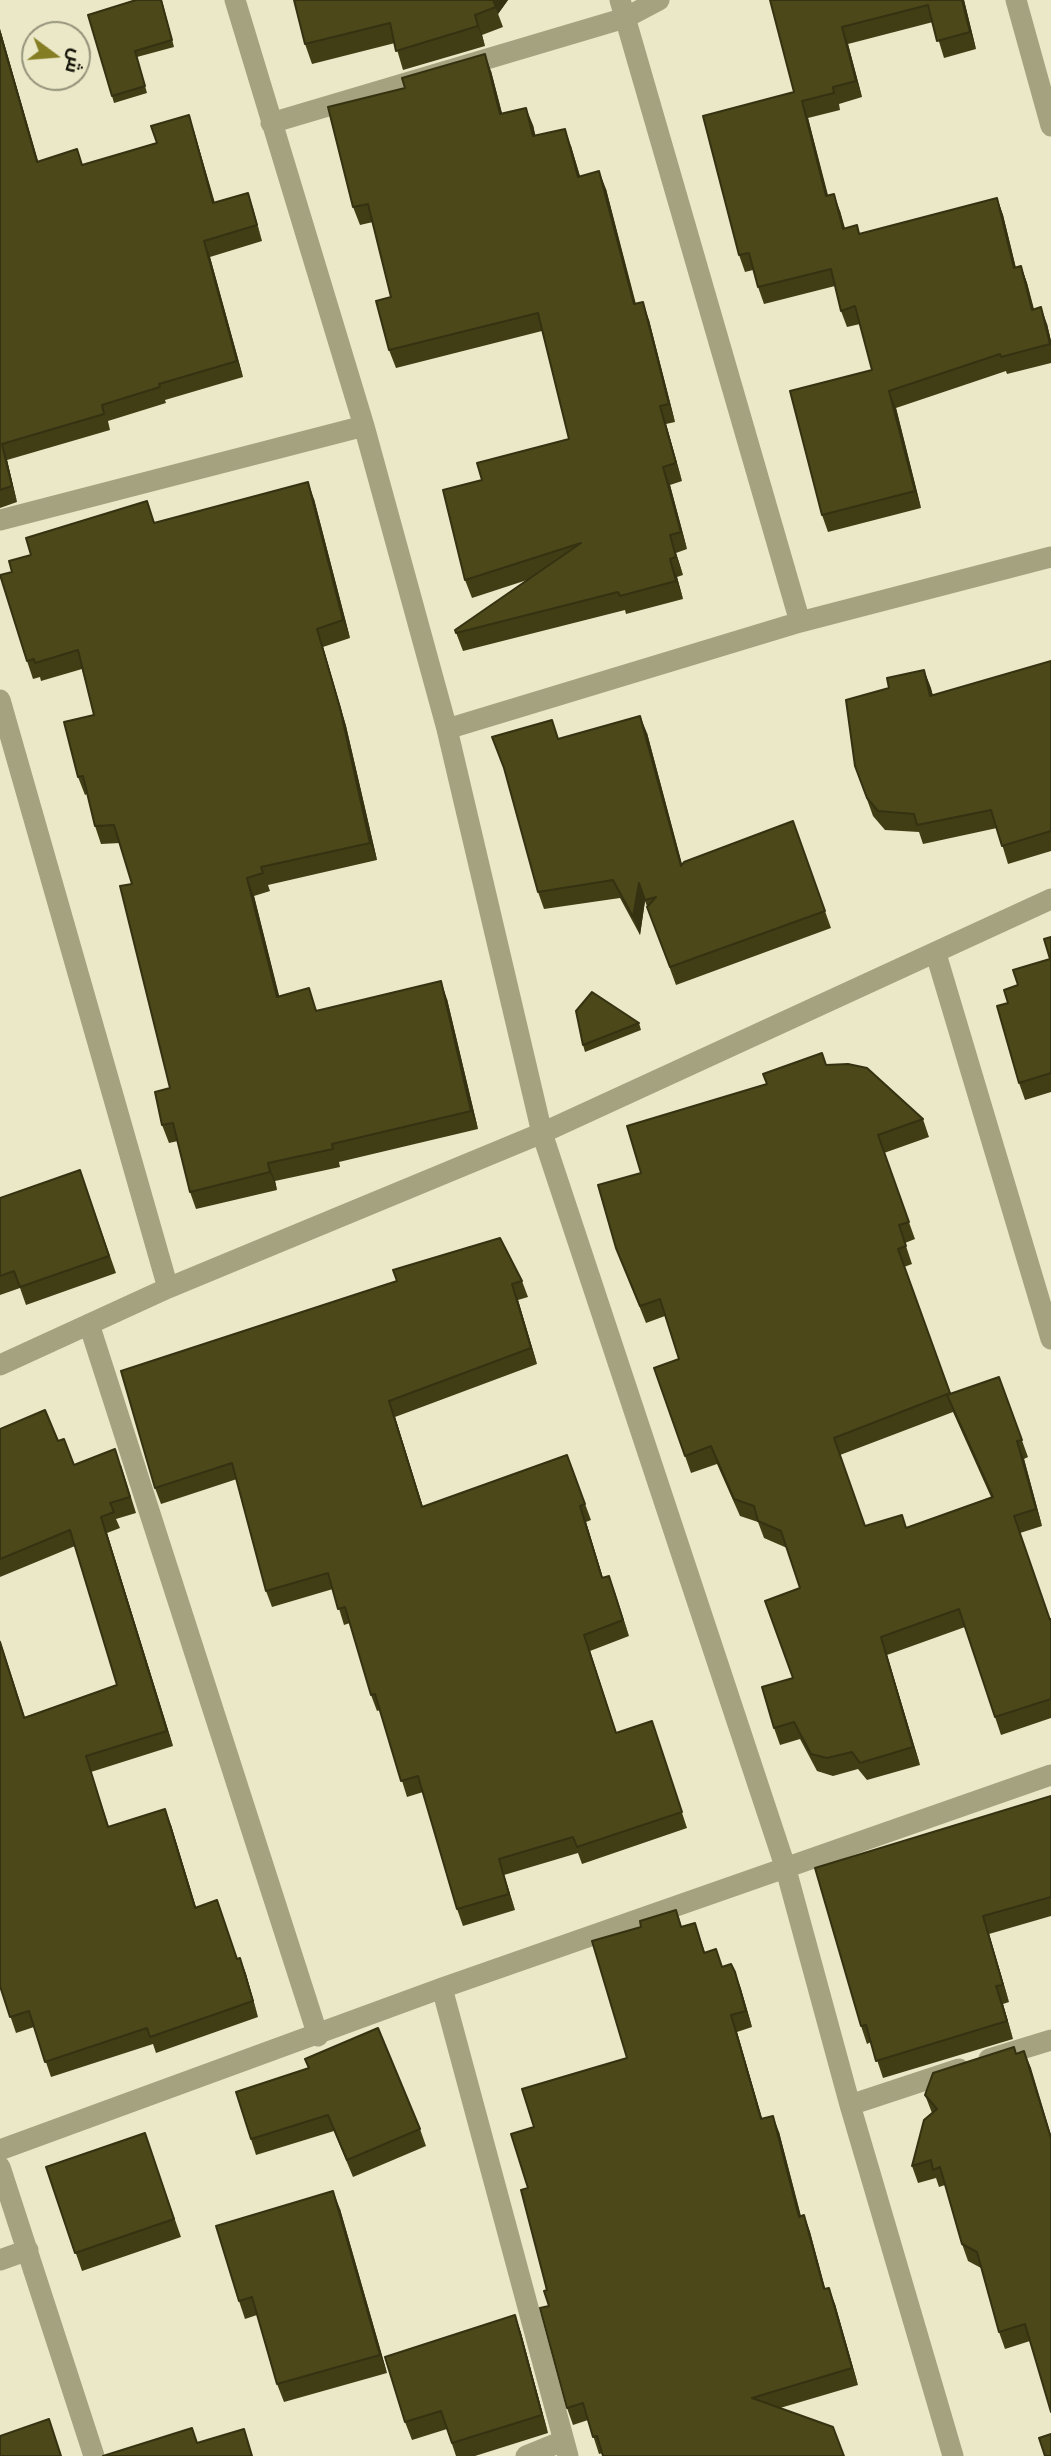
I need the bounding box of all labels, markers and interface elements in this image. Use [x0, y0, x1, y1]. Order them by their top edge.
north arrow [21, 21, 91, 91]
text: ش [61, 47, 88, 76]

